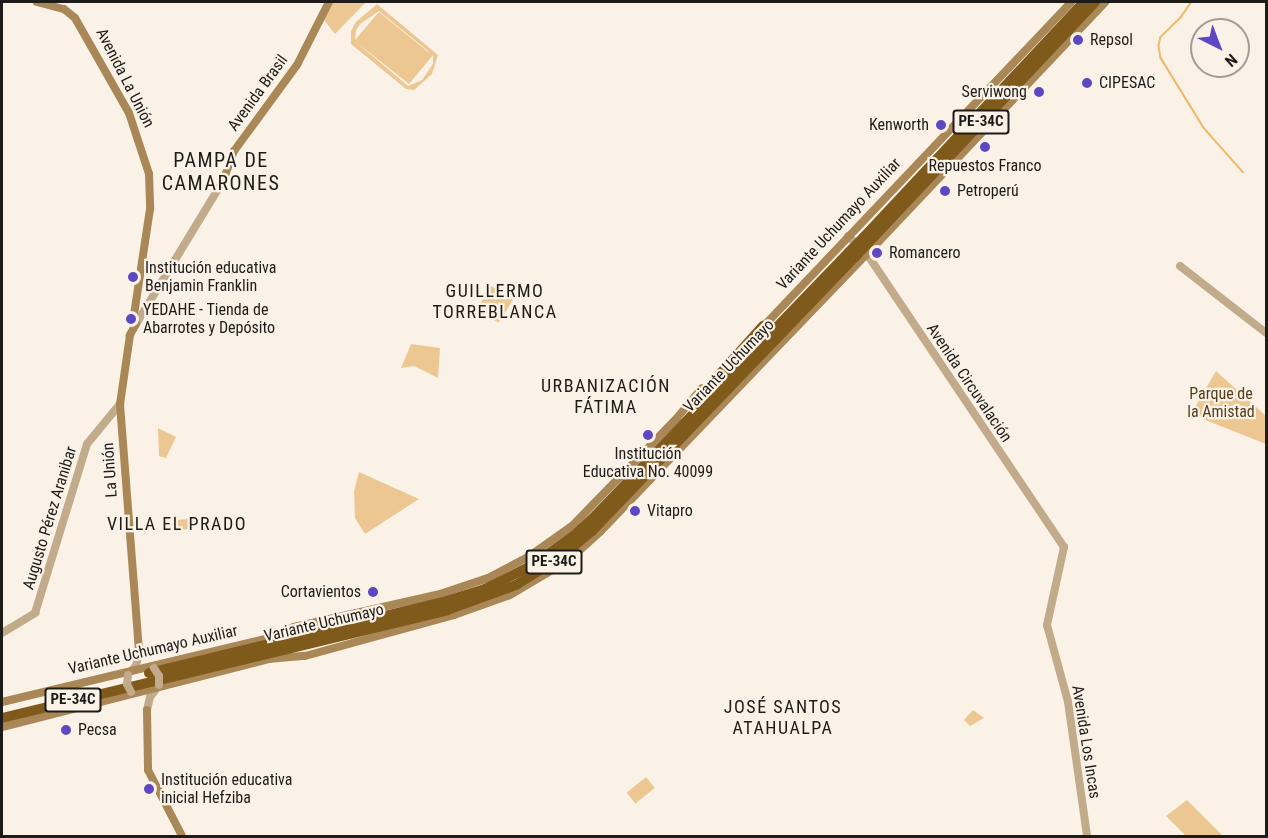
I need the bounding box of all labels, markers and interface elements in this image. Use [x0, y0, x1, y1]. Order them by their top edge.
north arrow [1190, 18, 1250, 78]
street label: Avenida La Unión [92, 25, 158, 131]
place label: Repsol [1090, 30, 1133, 50]
marker: Repsol [1071, 33, 1085, 47]
text: N [1221, 50, 1241, 71]
street label: Avenida Brasil [224, 51, 292, 135]
place label: CIPESAC [1099, 73, 1155, 93]
marker: CIPESAC [1080, 76, 1094, 90]
place label: Serviwong [962, 82, 1027, 102]
marker: Serviwong [1032, 85, 1046, 99]
road number: PE-34C [951, 110, 1011, 134]
place label: Kenworth [869, 115, 929, 135]
marker: Kenworth [934, 118, 948, 132]
marker: Repuestos Franco [978, 140, 992, 154]
district label: PAMPA DE CAMARONES [162, 149, 280, 196]
street label: Variante Uchumayo Auxiliar [773, 154, 905, 294]
place label: Repuestos Franco [929, 156, 1041, 176]
place label: Petroperú [957, 181, 1019, 201]
marker: Petroperú [938, 184, 952, 198]
place label: Romancero [889, 243, 961, 263]
marker: Romancero [870, 246, 884, 260]
place label: Institución educativa Benjamin Franklin [145, 258, 276, 296]
marker: Institución educativa Benjamin Franklin [126, 270, 140, 284]
district label: GUILLERMO TORREBLANCA [432, 281, 558, 324]
place label: YEDAHE - Tienda de Abarrotes y Depósito [143, 300, 275, 338]
marker: YEDAHE - Tienda de Abarrotes y Depósito [124, 312, 138, 326]
street label: Variante Uchumayo [680, 315, 778, 417]
street label: Avenida Circuvalación [922, 320, 1016, 446]
district label: URBANIZACIÓN FÁTIMA [541, 376, 671, 418]
park label: Parque de la Amistad [1187, 384, 1255, 422]
marker: Institución Educativa No. 40099 [641, 428, 655, 442]
street label: La Unión [99, 442, 121, 498]
street label: Augusto Pérez Aranibar [19, 444, 81, 592]
place label: Institución Educativa No. 40099 [583, 444, 713, 482]
place label: Vitapro [647, 501, 693, 521]
marker: Vitapro [628, 504, 642, 518]
district label: VILLA EL PRADO [107, 513, 247, 535]
road number: PE-34C [524, 550, 584, 574]
place label: Cortavientos [281, 582, 361, 602]
marker: Cortavientos [366, 585, 380, 599]
street label: Variante Uchumayo [262, 600, 386, 646]
street label: Variante Uchumayo Auxiliar [66, 621, 240, 679]
street label: Avenida Los Incas [1068, 684, 1104, 800]
road number: PE-34C [43, 688, 103, 712]
district label: JOSÉ SANTOS ATAHUALPA [724, 697, 842, 740]
place label: Pecsa [78, 720, 117, 740]
marker: Pecsa [59, 723, 73, 737]
place label: Institución educativa inicial Hefziba [161, 770, 292, 808]
marker: Institución educativa inicial Hefziba [142, 782, 156, 796]

